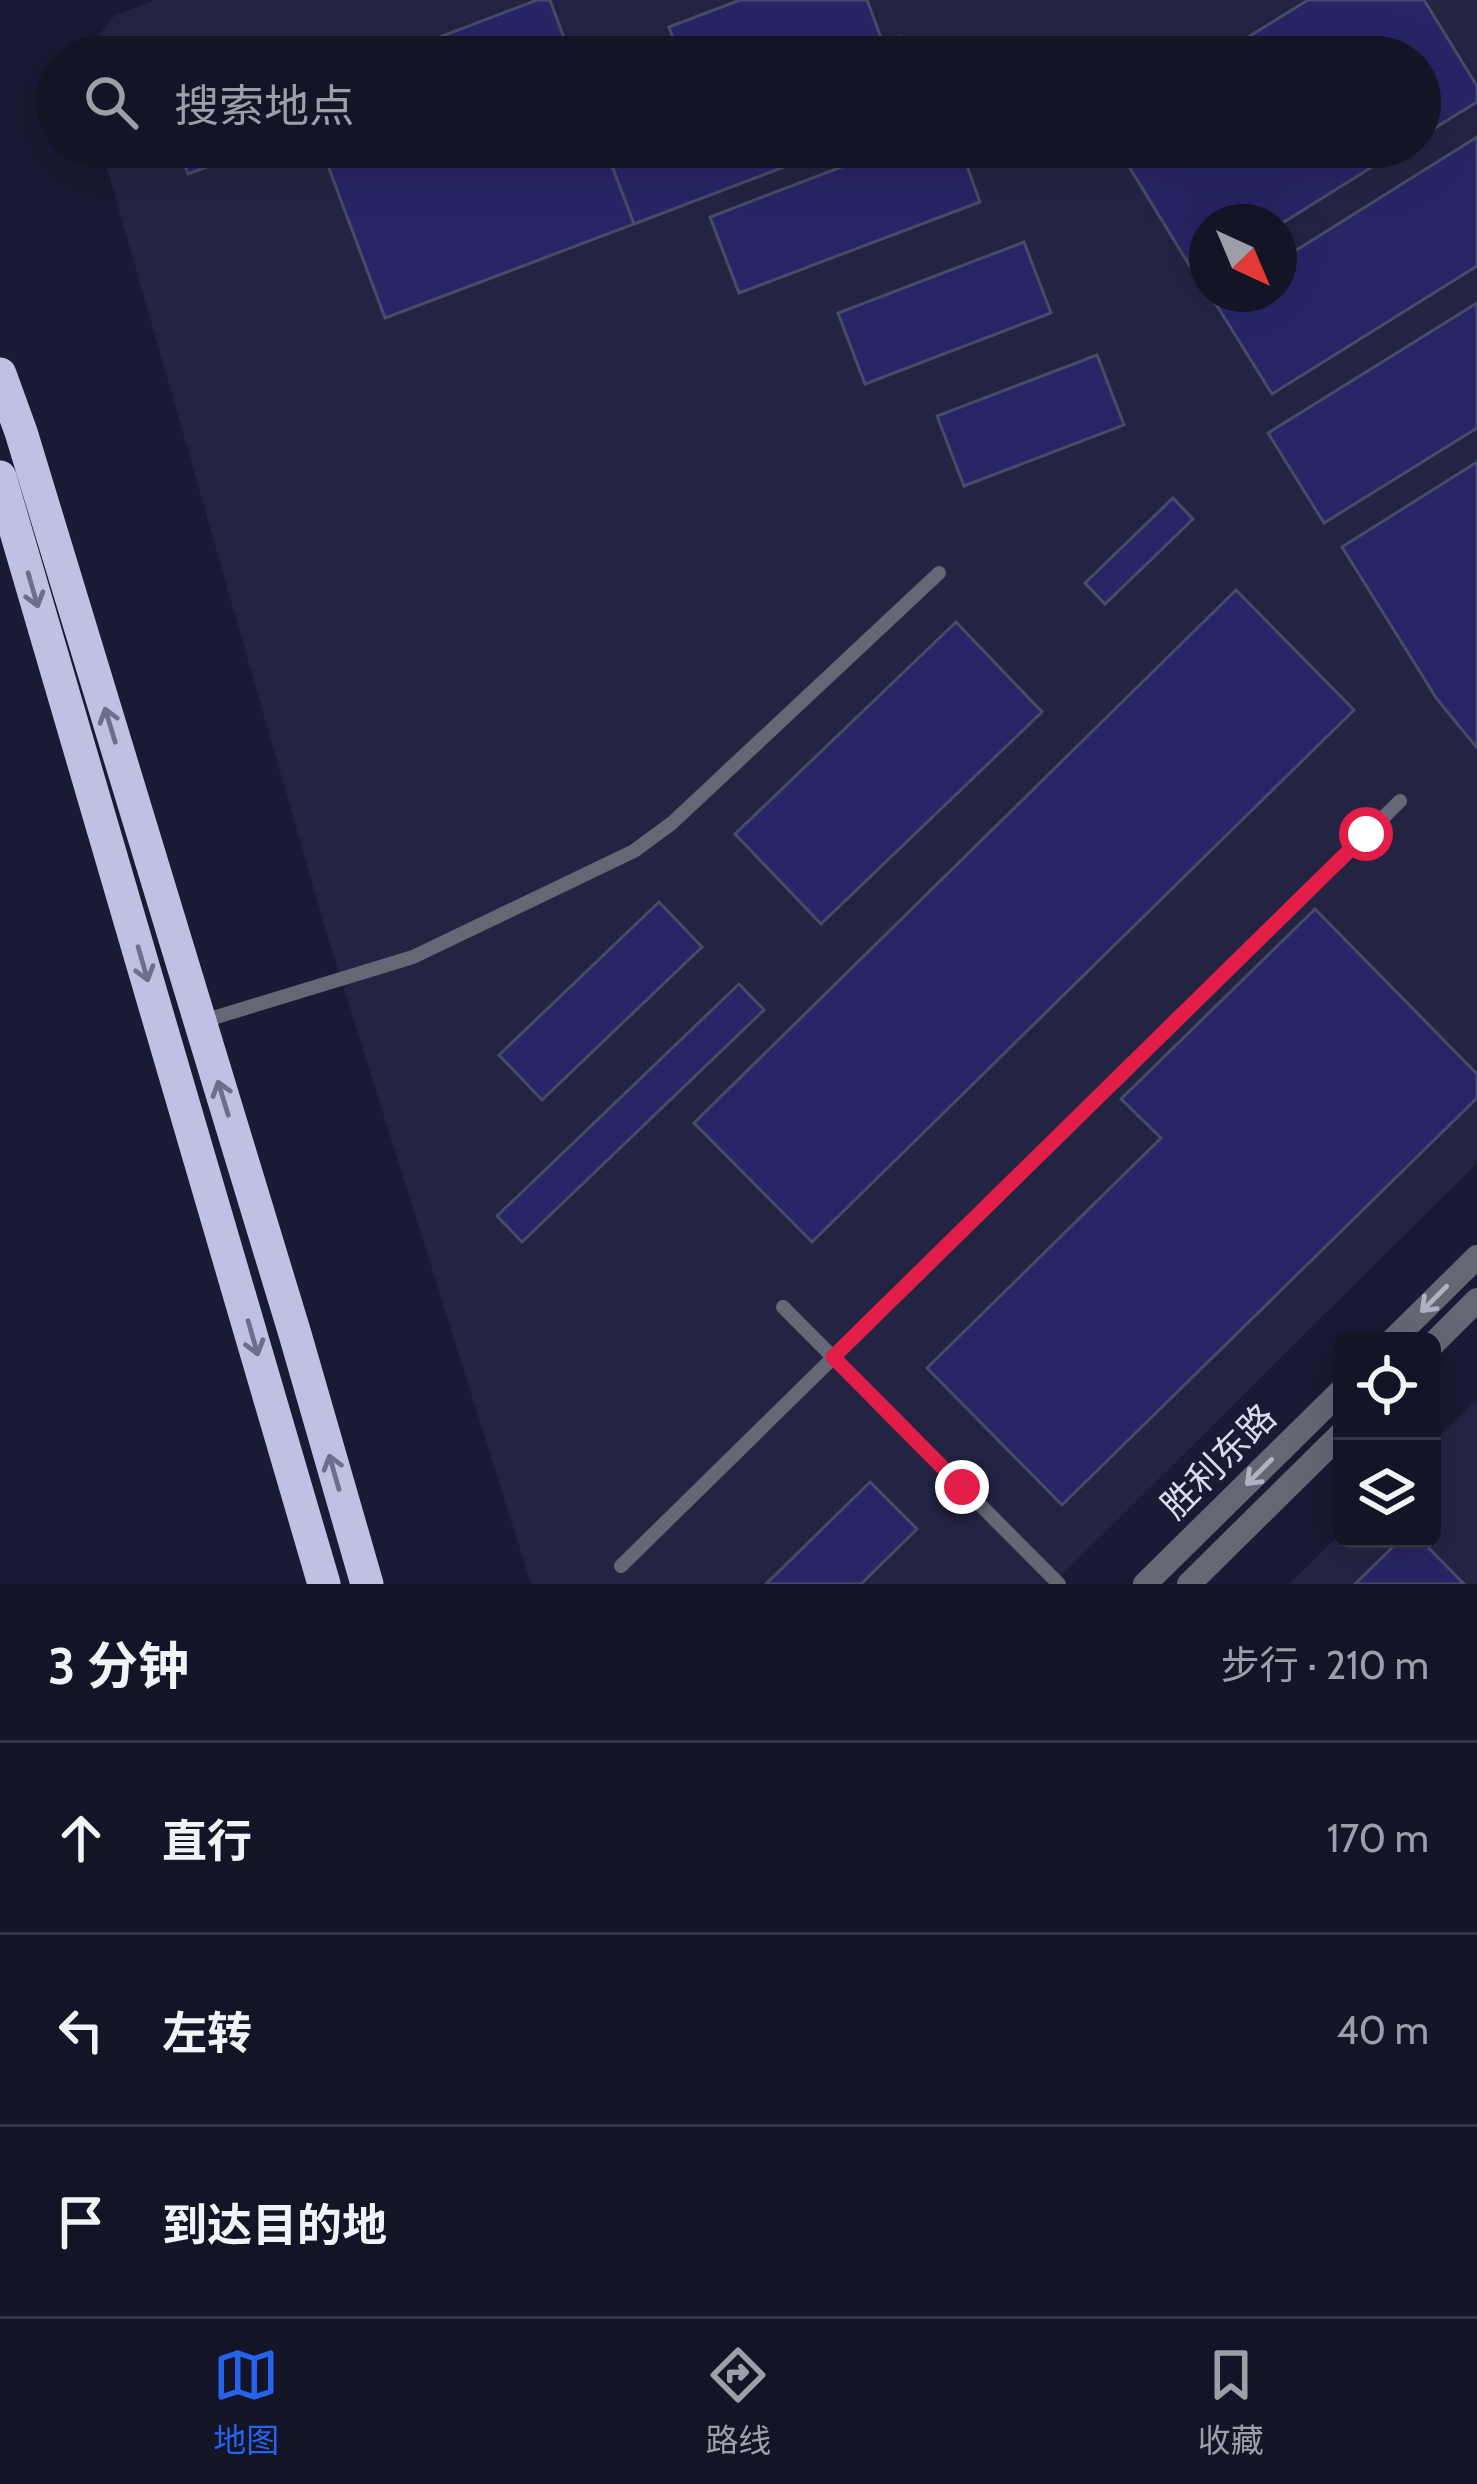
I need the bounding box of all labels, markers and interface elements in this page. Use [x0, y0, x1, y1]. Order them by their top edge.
search box [36, 36, 1441, 168]
icon: search [78, 69, 144, 135]
text: 搜索地点 [174, 79, 354, 133]
north arrow [1189, 204, 1297, 312]
one-way arrow [23, 570, 45, 608]
one-way arrow [97, 707, 119, 745]
route start [1339, 807, 1393, 861]
one-way arrow [133, 944, 155, 982]
one-way arrow [211, 1080, 233, 1118]
one-way arrow [1420, 1284, 1449, 1313]
one-way arrow [243, 1318, 265, 1356]
map controls [1333, 1332, 1441, 1548]
button: locate [1333, 1332, 1441, 1440]
street label: 胜利东路 [1152, 1395, 1284, 1527]
button: layers [1333, 1440, 1441, 1548]
one-way arrow [322, 1453, 344, 1491]
one-way arrow [1245, 1457, 1274, 1486]
route end [935, 1460, 989, 1514]
text: 3 分钟 [48, 1635, 189, 1697]
text: 步行 · 210 m [1221, 1641, 1429, 1689]
icon: ahead [48, 1805, 114, 1871]
text: 直行 [162, 1814, 252, 1868]
text: 170 m [1327, 1814, 1429, 1862]
icon: left [48, 1997, 114, 2063]
text: 左转 [162, 2006, 252, 2060]
text: 40 m [1336, 2006, 1429, 2054]
icon: arrive [48, 2189, 114, 2255]
text: 到达目的地 [162, 2198, 387, 2252]
tab: 地图 [213, 2342, 279, 2462]
tab: 路线 [705, 2342, 771, 2462]
tab: 收藏 [1198, 2342, 1264, 2462]

